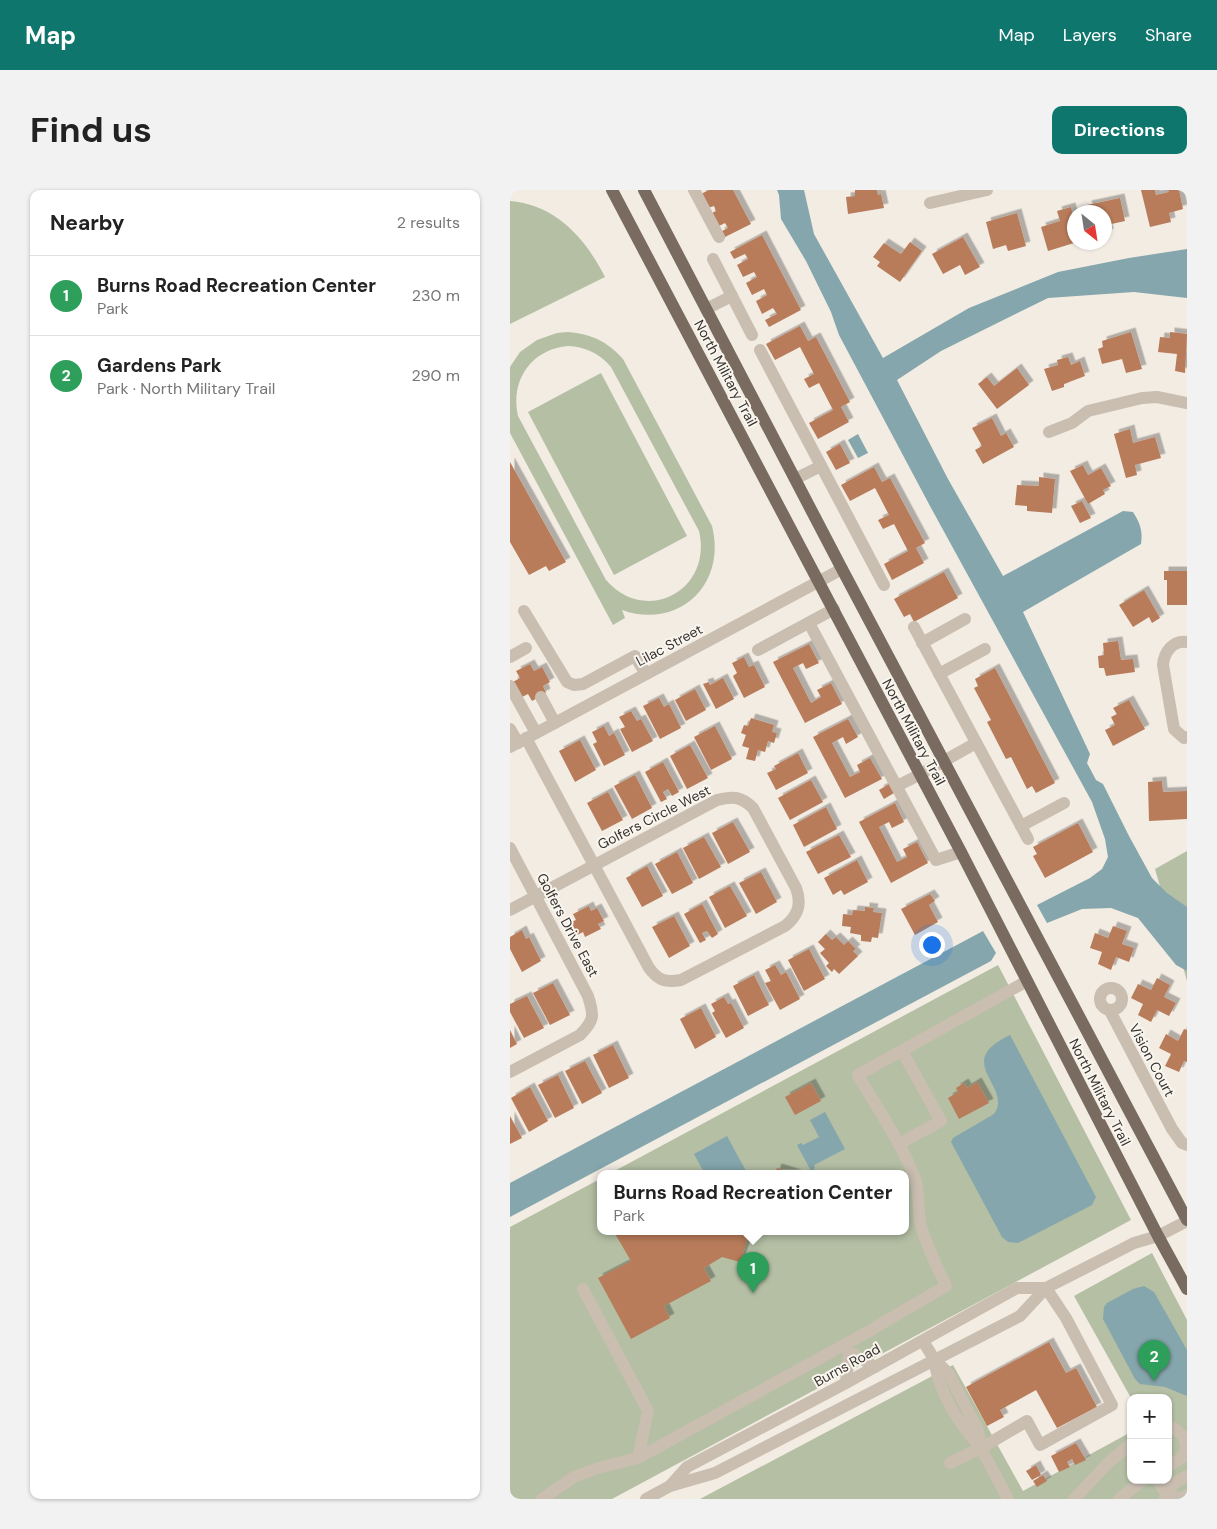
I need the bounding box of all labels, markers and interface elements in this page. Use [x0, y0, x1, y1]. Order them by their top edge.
text: Map [25, 20, 76, 51]
text: Map [999, 23, 1035, 47]
text: Layers [1063, 23, 1117, 47]
text: Share [1145, 23, 1192, 47]
button: Directions [1052, 106, 1187, 154]
text: Find us [30, 107, 152, 153]
north arrow [1067, 205, 1112, 250]
text: Nearby [50, 209, 124, 237]
text: 2 results [397, 212, 460, 233]
text: Burns Road Recreation Center [97, 273, 376, 298]
text: 1 [63, 285, 69, 306]
text: 230 m [412, 285, 460, 306]
text: Park [97, 298, 129, 319]
street label: North Military Trail [690, 317, 762, 429]
text: Gardens Park [97, 353, 222, 378]
text: 2 [61, 365, 71, 386]
text: 290 m [411, 365, 460, 386]
text: Park · North Military Trail [97, 378, 275, 399]
street label: Lilac Street [633, 620, 705, 670]
street label: North Military Trail [878, 676, 950, 788]
street label: Golfers Circle West [594, 781, 714, 853]
street label: Golfers Drive East [533, 870, 603, 980]
your location [919, 932, 945, 958]
street label: Vision Court [1125, 1020, 1179, 1100]
street label: North Military Trail [1065, 1035, 1135, 1149]
popup [597, 1170, 909, 1235]
text: Burns Road Recreation Center [613, 1180, 893, 1205]
text: Park [613, 1205, 645, 1226]
pin: 1 [737, 1252, 769, 1293]
street label: Burns Road [811, 1339, 883, 1391]
pin: 2 [1138, 1340, 1170, 1381]
map controls [1127, 1394, 1172, 1484]
button: + [1127, 1394, 1172, 1439]
button: − [1127, 1439, 1172, 1484]

